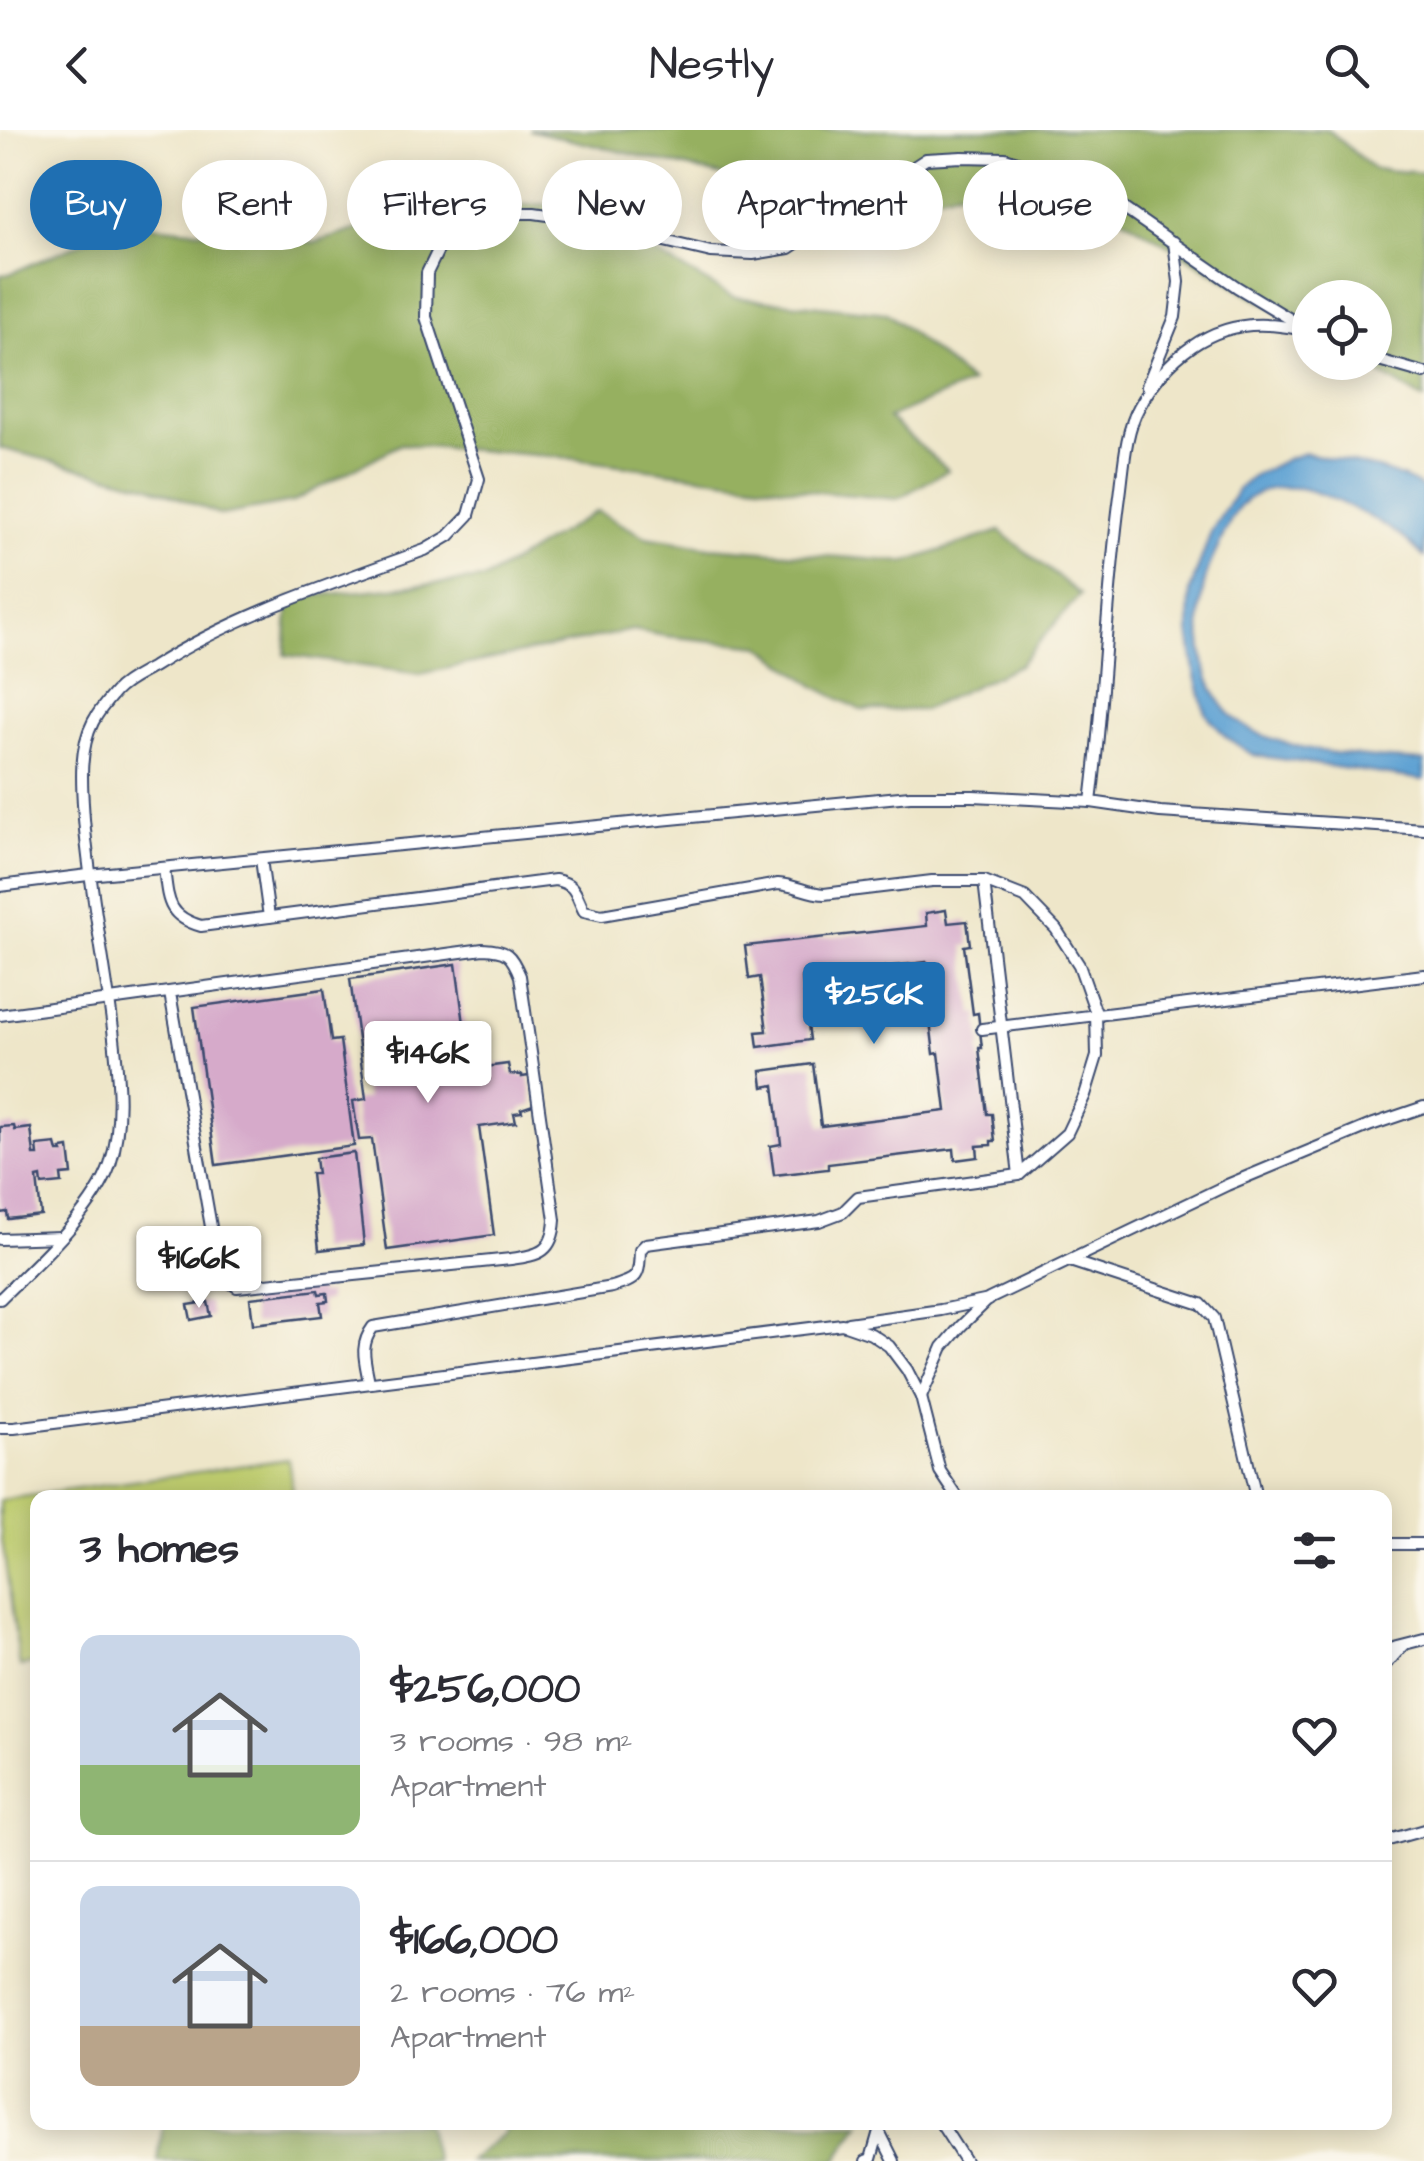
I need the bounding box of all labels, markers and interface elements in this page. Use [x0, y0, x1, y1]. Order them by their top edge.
text: Nestly [649, 34, 775, 96]
icon: back [50, 38, 105, 93]
icon: search [1319, 38, 1374, 93]
chip: Buy [30, 160, 162, 250]
chip: Rent [182, 160, 327, 250]
chip: Filters [347, 160, 522, 250]
chip: New [542, 160, 682, 250]
chip: Apartment [702, 160, 943, 250]
chip: House [963, 160, 1128, 250]
map controls [1292, 280, 1392, 380]
button: locate [1292, 280, 1392, 380]
pin: $256K [804, 962, 944, 1047]
text: $256K [825, 972, 923, 1017]
pin: $146K [358, 1021, 498, 1106]
text: $146K [386, 1031, 470, 1076]
pin: $166K [129, 1226, 269, 1311]
text: $166K [158, 1236, 240, 1281]
text: 3 homes [80, 1521, 239, 1579]
icon: filters [1287, 1523, 1342, 1578]
text: $256,000 [390, 1661, 580, 1719]
icon: home [160, 1675, 280, 1795]
icon: heart [1287, 1708, 1342, 1763]
text: 3 rooms · 98 m² [390, 1719, 633, 1764]
text: Apartment [390, 1764, 546, 1809]
text: $166,000 [390, 1912, 558, 1970]
icon: home [160, 1926, 280, 2046]
icon: heart [1287, 1959, 1342, 2014]
text: 2 rooms · 76 m² [390, 1970, 635, 2015]
text: Apartment [390, 2015, 546, 2060]

